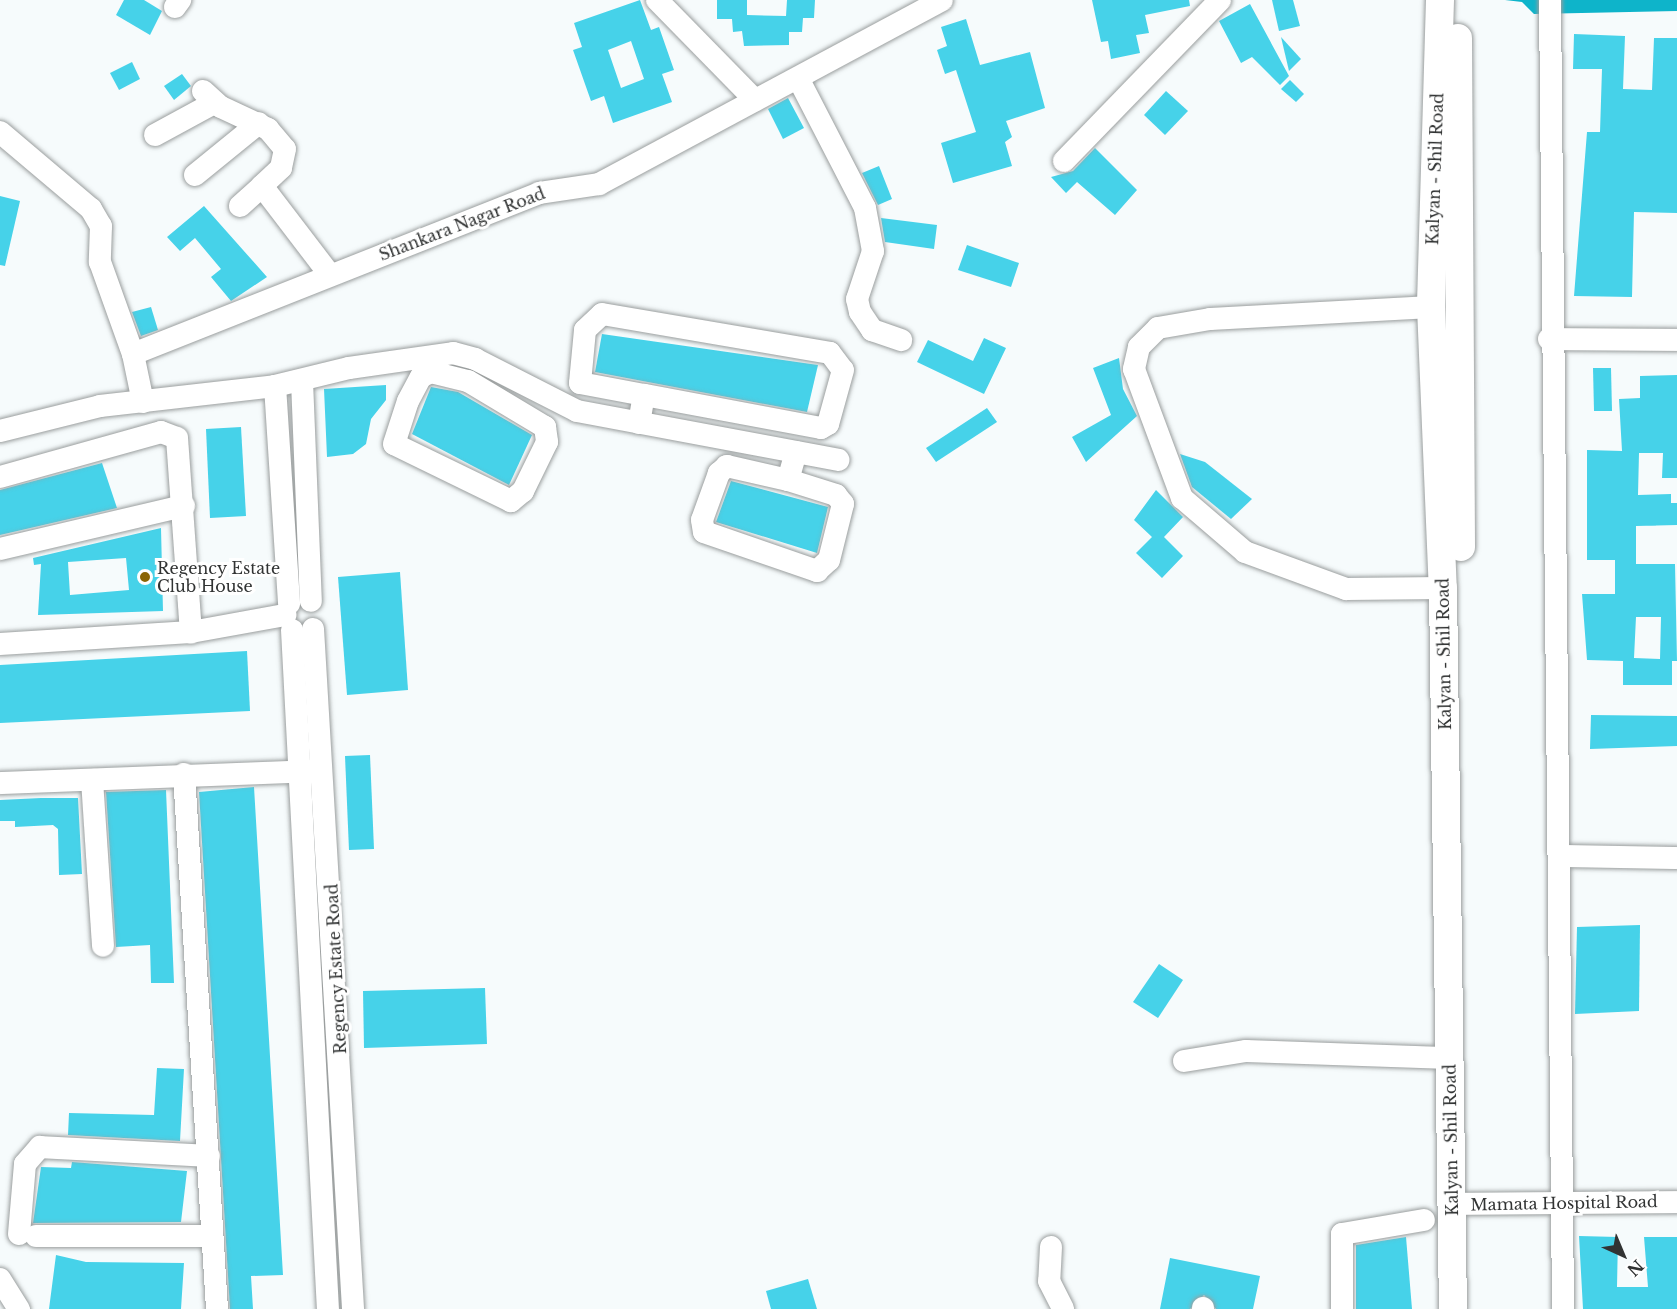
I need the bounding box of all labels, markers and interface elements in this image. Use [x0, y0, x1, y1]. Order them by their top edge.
street label: Kalyan - Shil Road [1423, 93, 1447, 245]
street label: Shankara Nagar Road [376, 183, 548, 265]
place label: Regency Estate Club House [157, 558, 281, 596]
marker: Regency Estate Club House [138, 570, 152, 584]
street label: Kalyan - Shil Road [1433, 578, 1455, 730]
street label: Regency Estate Road [322, 883, 350, 1055]
street label: Kalyan - Shil Road [1440, 1064, 1462, 1216]
street label: Mamata Hospital Road [1470, 1192, 1658, 1214]
north arrow [1593, 1225, 1653, 1285]
text: N [1623, 1256, 1648, 1280]

